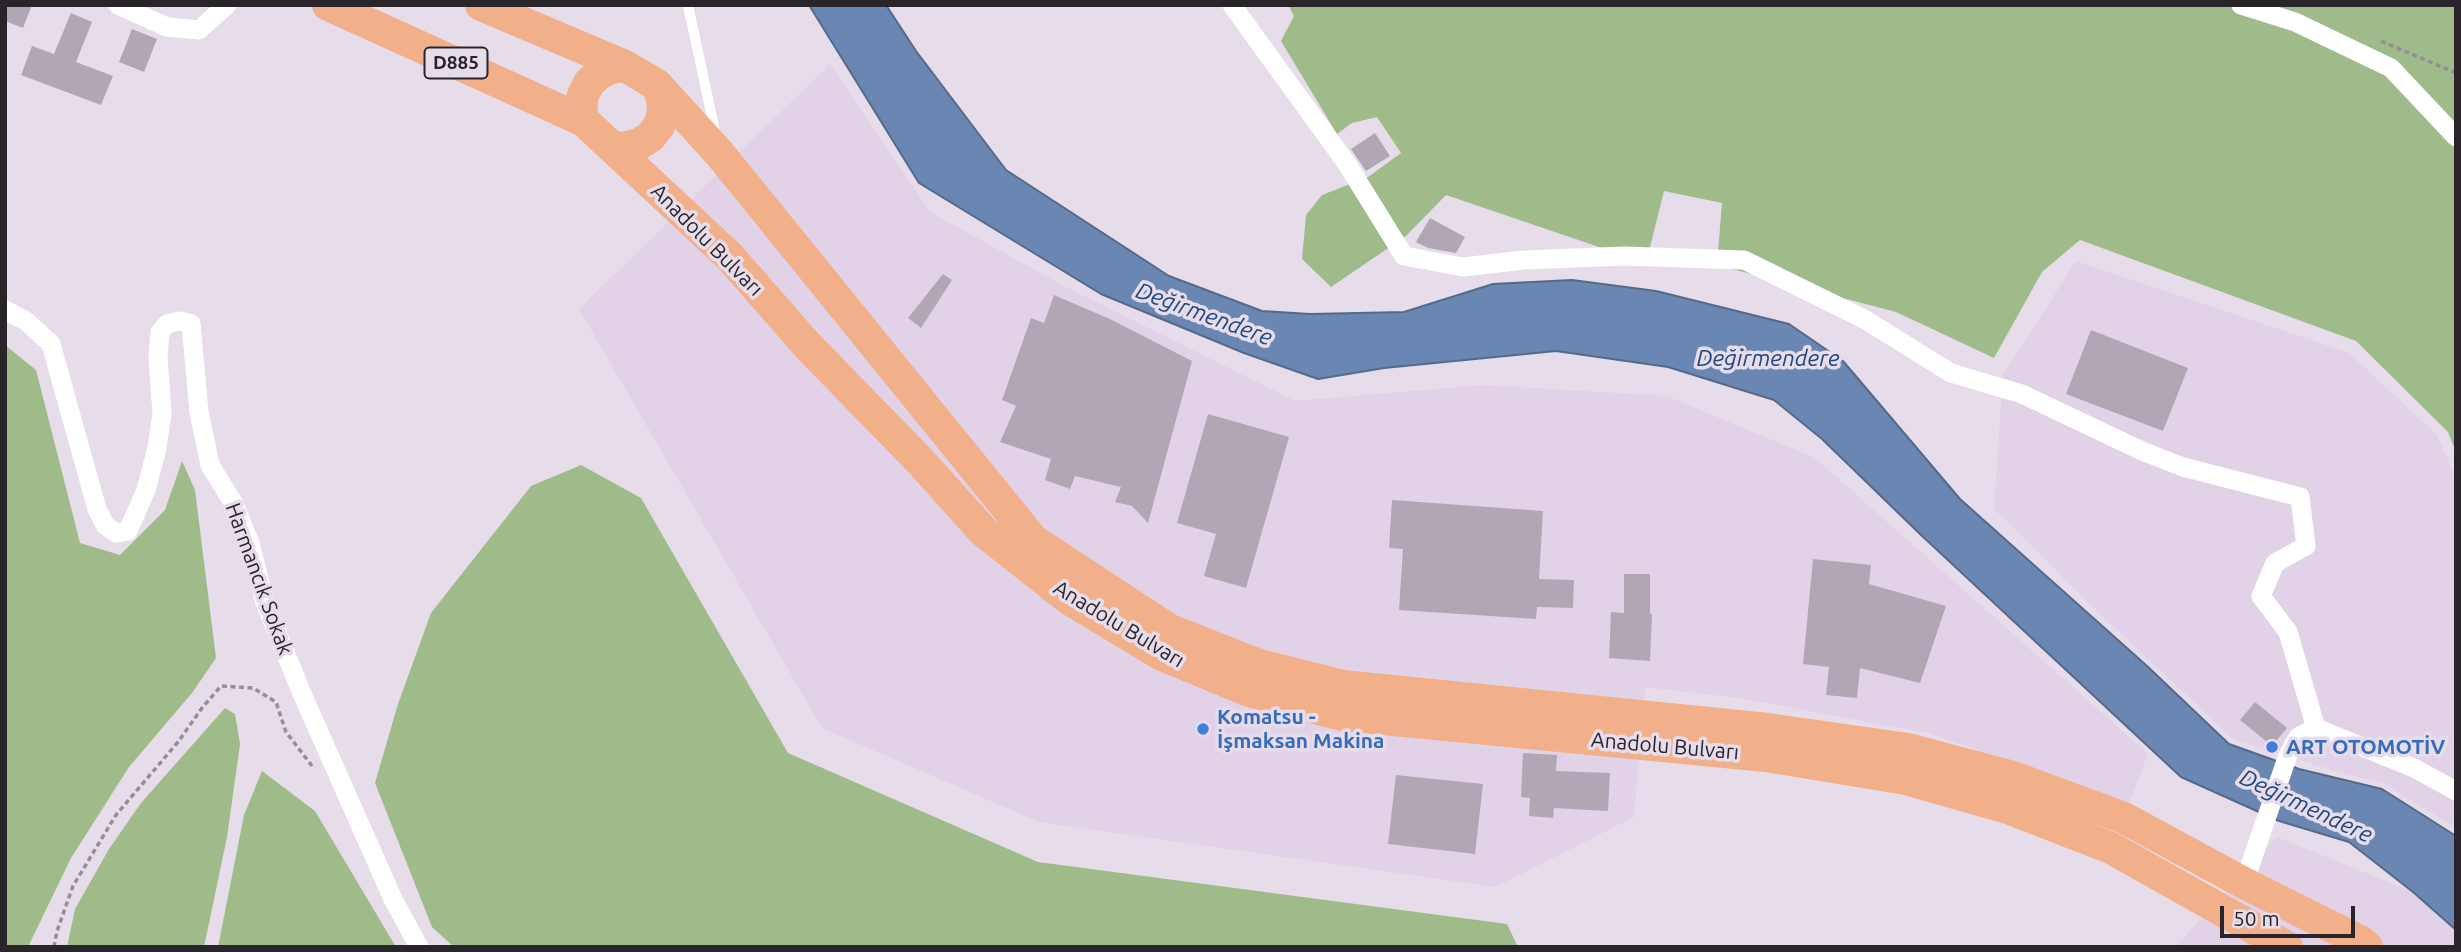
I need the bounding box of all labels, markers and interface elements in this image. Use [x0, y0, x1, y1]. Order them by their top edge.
road number: D885 [424, 48, 488, 78]
street label: Anadolu Bulvarı [646, 179, 768, 301]
water label: Değirmendere [1132, 277, 1276, 351]
water label: Değirmendere [1696, 344, 1840, 372]
street label: Harmancık Sokak [220, 500, 298, 658]
street label: Anadolu Bulvarı [1049, 575, 1189, 673]
place label: Komatsu - İşmaksan Makina [1217, 704, 1384, 754]
marker: Komatsu - İşmaksan Makina [1195, 721, 1211, 737]
street label: Anadolu Bulvarı [1590, 727, 1740, 765]
place label: ART OTOMOTİV [2286, 734, 2445, 760]
marker: ART OTOMOTİV [2264, 739, 2280, 755]
water label: Değirmendere [2235, 763, 2377, 849]
scale bar [2223, 892, 2358, 936]
text: 50 m [2233, 906, 2280, 930]

